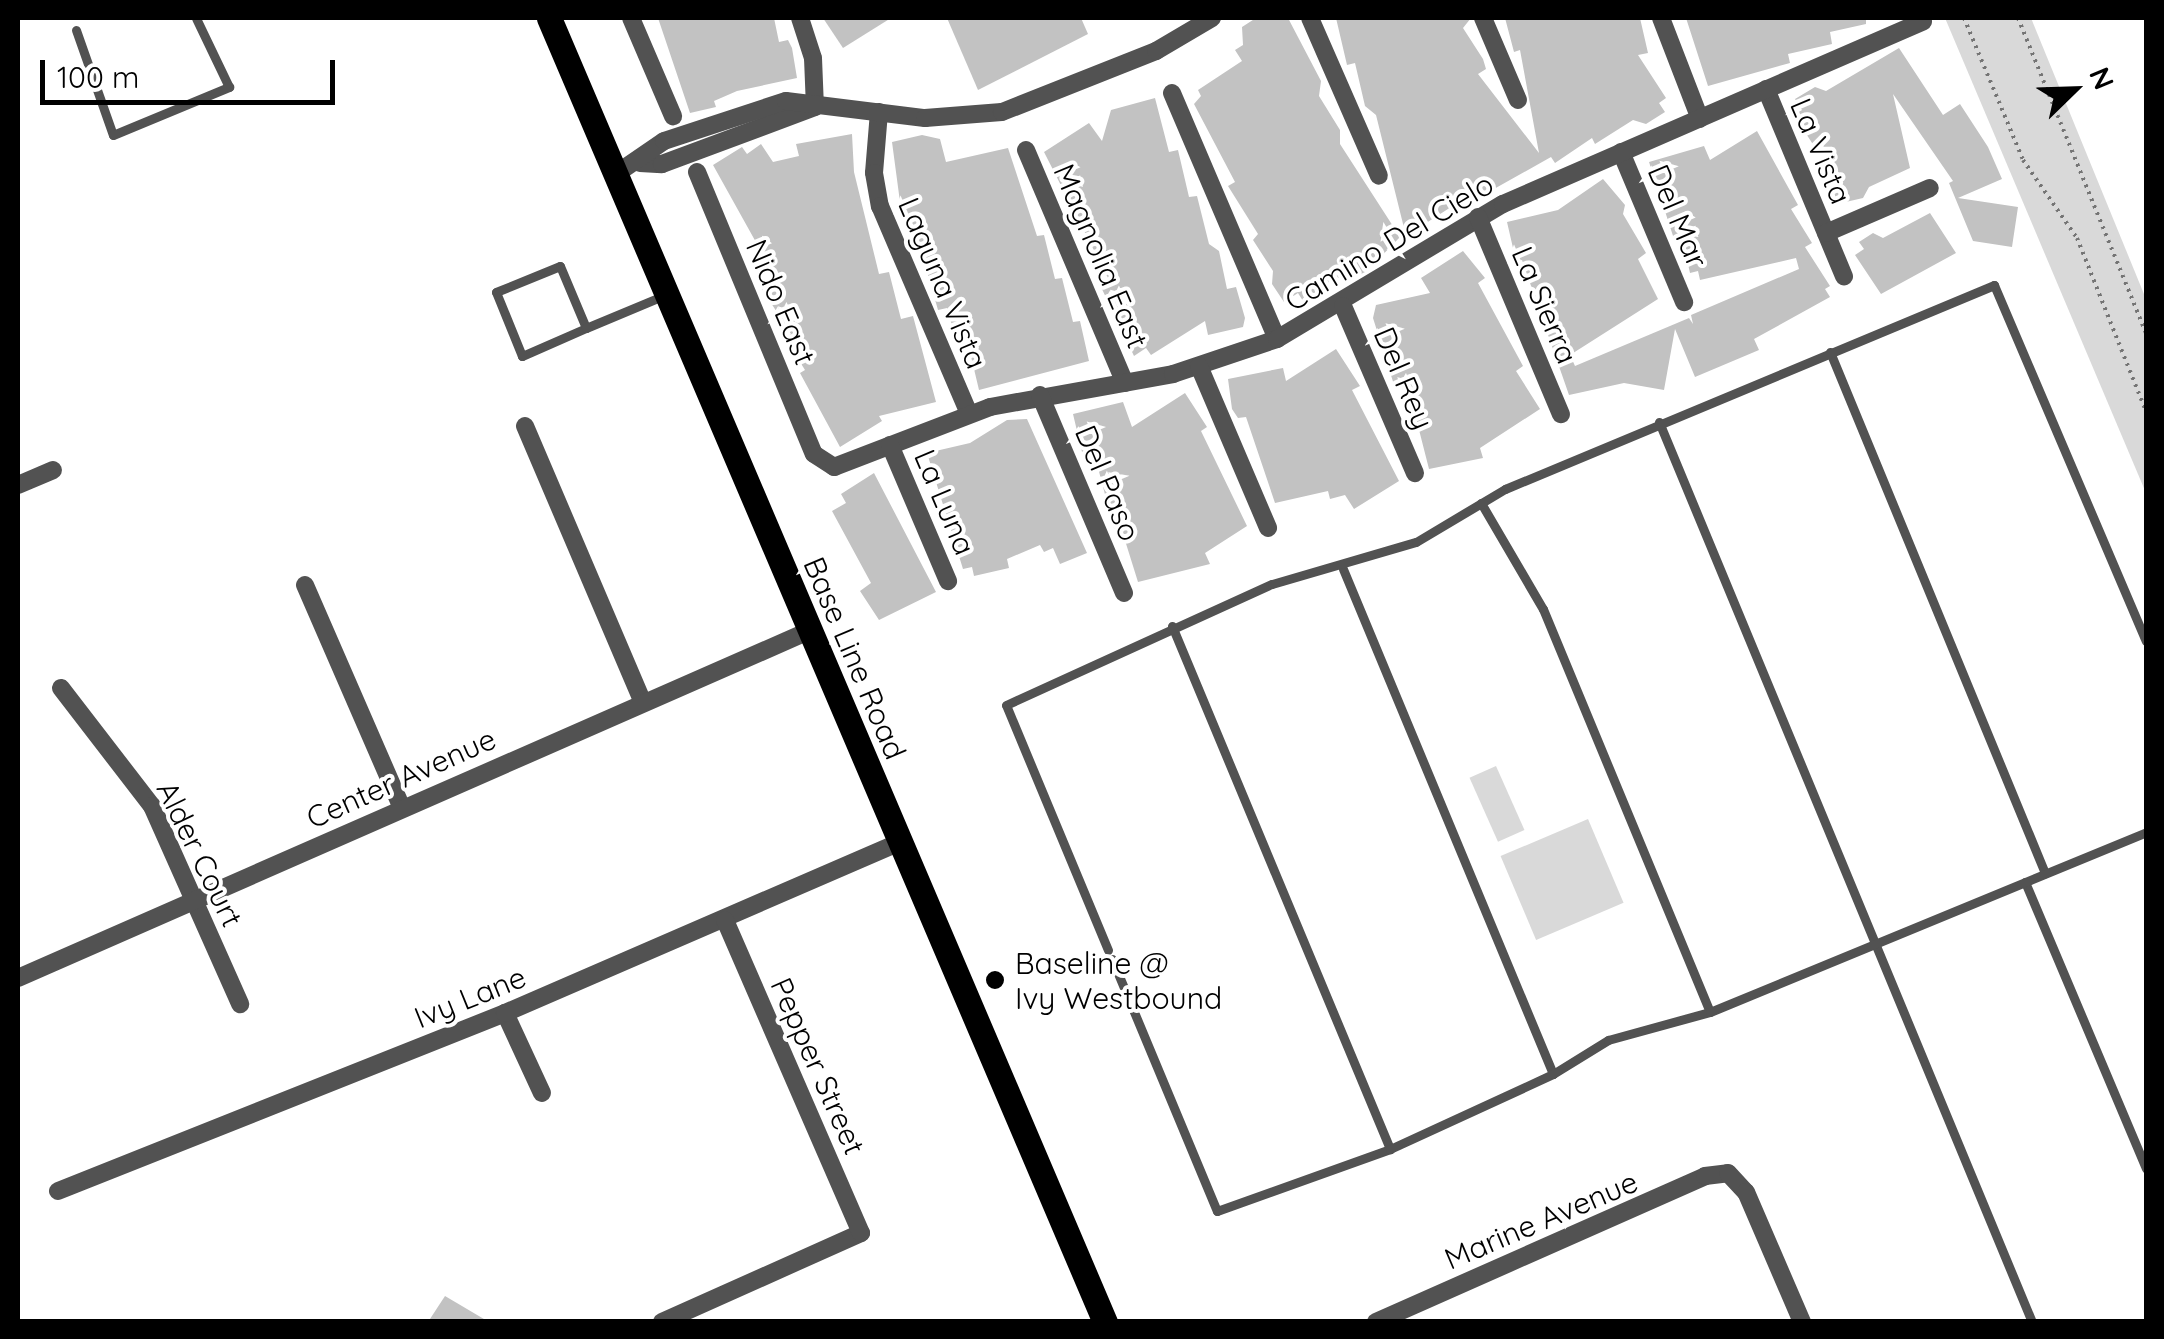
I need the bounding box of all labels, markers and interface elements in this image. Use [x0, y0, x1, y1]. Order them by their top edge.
scale bar [45, 40, 340, 102]
north arrow [2024, 40, 2124, 140]
text: 100 m [57, 58, 139, 96]
text: N [2082, 62, 2122, 94]
street label: La Vista [1783, 93, 1859, 209]
street label: Magnolia East [1046, 159, 1156, 353]
street label: Del Mar [1640, 159, 1716, 273]
street label: Camino Del Cielo [1278, 166, 1500, 318]
street label: Laguna Vista [891, 192, 995, 374]
street label: Nido East [739, 234, 823, 370]
street label: La Sierra [1504, 241, 1586, 369]
street label: Del Rey [1366, 321, 1442, 435]
street label: Del Paso [1068, 420, 1148, 546]
street label: La Luna [907, 444, 983, 560]
street label: Base Line Road [796, 551, 914, 765]
street label: Center Avenue [301, 720, 501, 836]
street label: Alder Court [149, 775, 251, 933]
place label: Baseline @ Ivy Westbound [1015, 945, 1222, 1016]
street label: Ivy Lane [409, 958, 531, 1036]
marker: Baseline @ Ivy Westbound [984, 969, 1006, 991]
street label: Pepper Street [763, 972, 873, 1160]
street label: Marine Avenue [1439, 1163, 1643, 1277]

